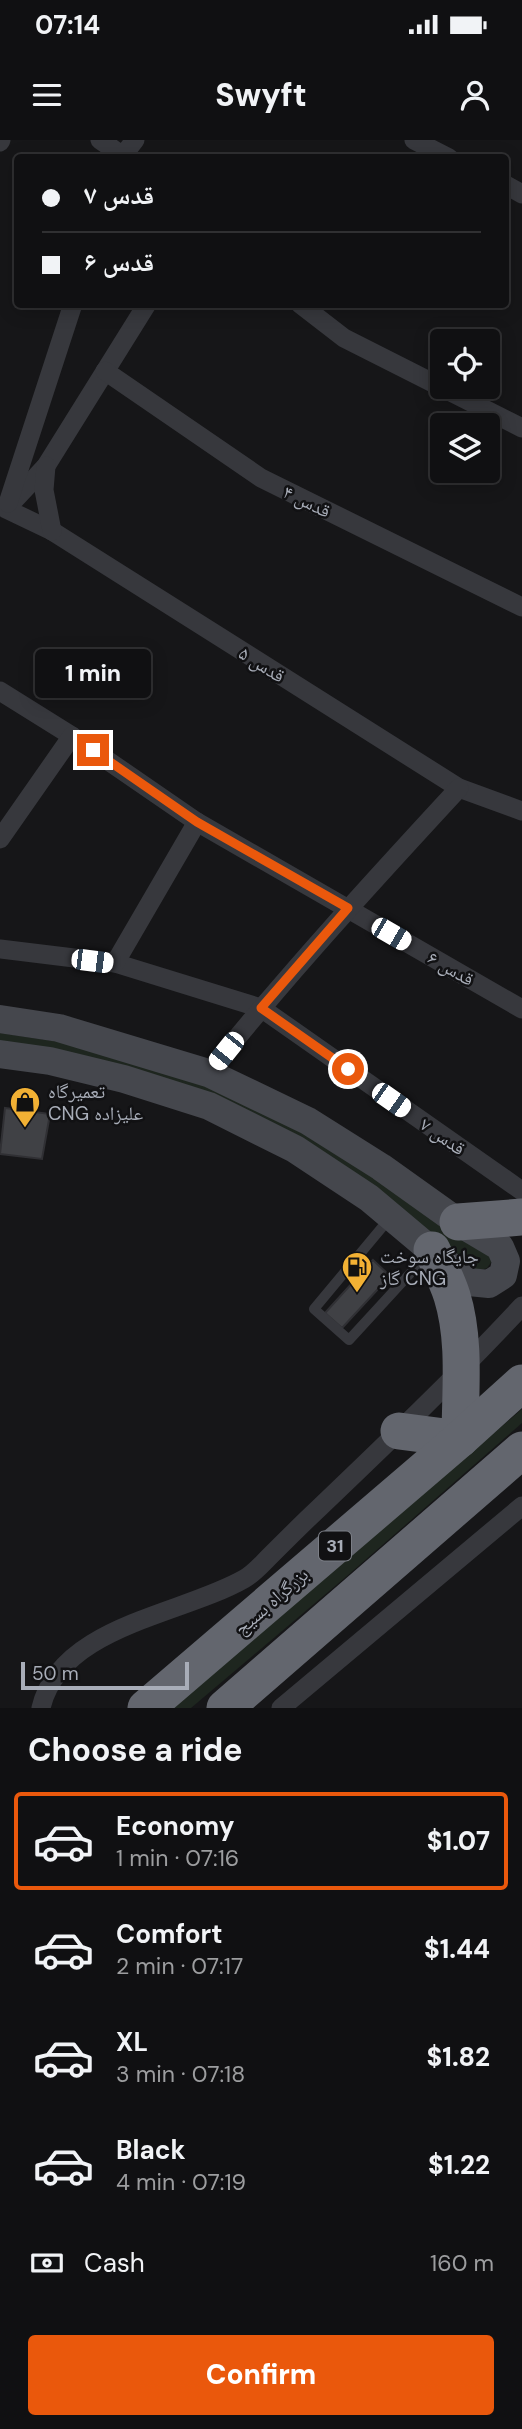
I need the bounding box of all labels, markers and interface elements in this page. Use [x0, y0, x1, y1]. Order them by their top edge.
text: 07:14 [35, 8, 100, 42]
text: Swyft [215, 74, 307, 116]
icon: menu [28, 76, 66, 114]
icon: person [456, 76, 494, 114]
text: قدس ۷ [84, 178, 154, 212]
text: قدس ۶ [84, 245, 154, 279]
map controls [430, 329, 500, 483]
button: locate [430, 329, 500, 399]
button: layers [430, 413, 500, 483]
street label: قدس ۴ [279, 479, 335, 524]
street label: قدس ۵ [234, 641, 289, 688]
callout: 1 min [35, 648, 151, 698]
text: 1 min [65, 658, 121, 688]
route end [77, 734, 109, 766]
car [368, 914, 415, 954]
street label: قدس ۶ [423, 945, 479, 992]
car [70, 948, 115, 974]
car [205, 1028, 248, 1074]
route start [332, 1053, 364, 1085]
place label: تعمیرگاه CNG علیزاده [48, 1079, 144, 1126]
car [368, 1079, 415, 1121]
shop icon: تعمیرگاه CNG علیزاده [8, 1085, 42, 1129]
street label: قدس ۷ [415, 1112, 470, 1161]
place label: جایگاه سوخت گاز CNG [379, 1244, 479, 1291]
fuel station icon: جایگاه سوخت گاز CNG [340, 1250, 374, 1294]
road number: 31 [319, 1532, 351, 1560]
street label: بزرگراه بسیج [229, 1562, 314, 1640]
scale bar [21, 1659, 189, 1691]
text: 50 m [32, 1661, 79, 1686]
text: Choose a ride [28, 1729, 243, 1771]
text: Economy [116, 1809, 234, 1843]
icon: car [32, 1810, 95, 1873]
text: $1.07 [427, 1824, 490, 1858]
text: 1 min · 07:16 [116, 1843, 239, 1873]
text: Comfort [116, 1917, 222, 1951]
icon: car [32, 1918, 95, 1981]
text: $1.44 [424, 1932, 490, 1966]
text: 2 min · 07:17 [116, 1951, 243, 1981]
text: XL [116, 2025, 148, 2059]
icon: car [32, 2026, 95, 2089]
text: $1.82 [427, 2040, 490, 2074]
text: 3 min · 07:18 [116, 2059, 245, 2089]
text: Black [116, 2133, 186, 2167]
icon: car [32, 2134, 95, 2197]
text: $1.22 [428, 2148, 490, 2182]
text: 4 min · 07:19 [116, 2167, 246, 2197]
icon: cash [28, 2244, 66, 2282]
text: Cash [84, 2246, 145, 2280]
text: 160 m [430, 2248, 494, 2278]
button: Confirm [28, 2335, 494, 2415]

